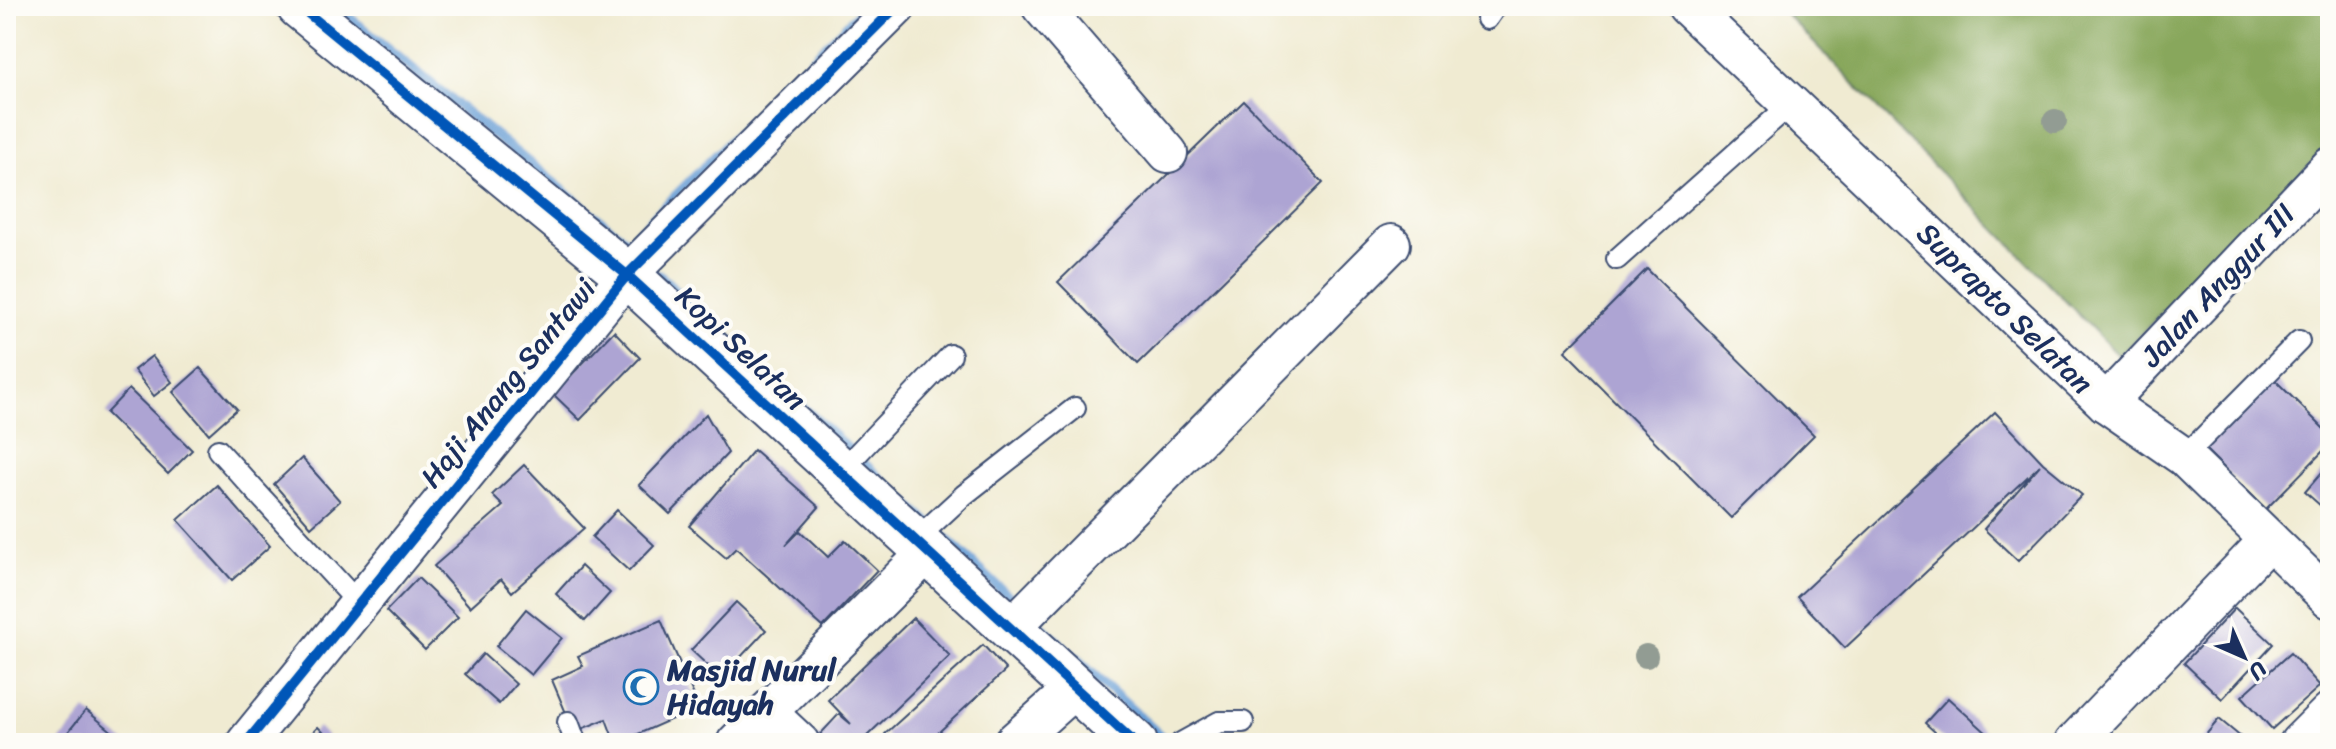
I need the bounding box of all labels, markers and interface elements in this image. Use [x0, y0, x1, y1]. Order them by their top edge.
street label: Jalan Anggur III [2126, 190, 2309, 381]
street label: Suprapto Selatan [1903, 208, 2107, 408]
street label: Haji Anang Santawi [406, 265, 611, 500]
street label: Kopi Selatan [662, 272, 820, 424]
north arrow [2204, 617, 2284, 697]
place label: Masjid Nurul Hidayah [666, 643, 837, 731]
text: U [2238, 652, 2277, 691]
mosque icon: Masjid Nurul Hidayah [622, 668, 660, 706]

